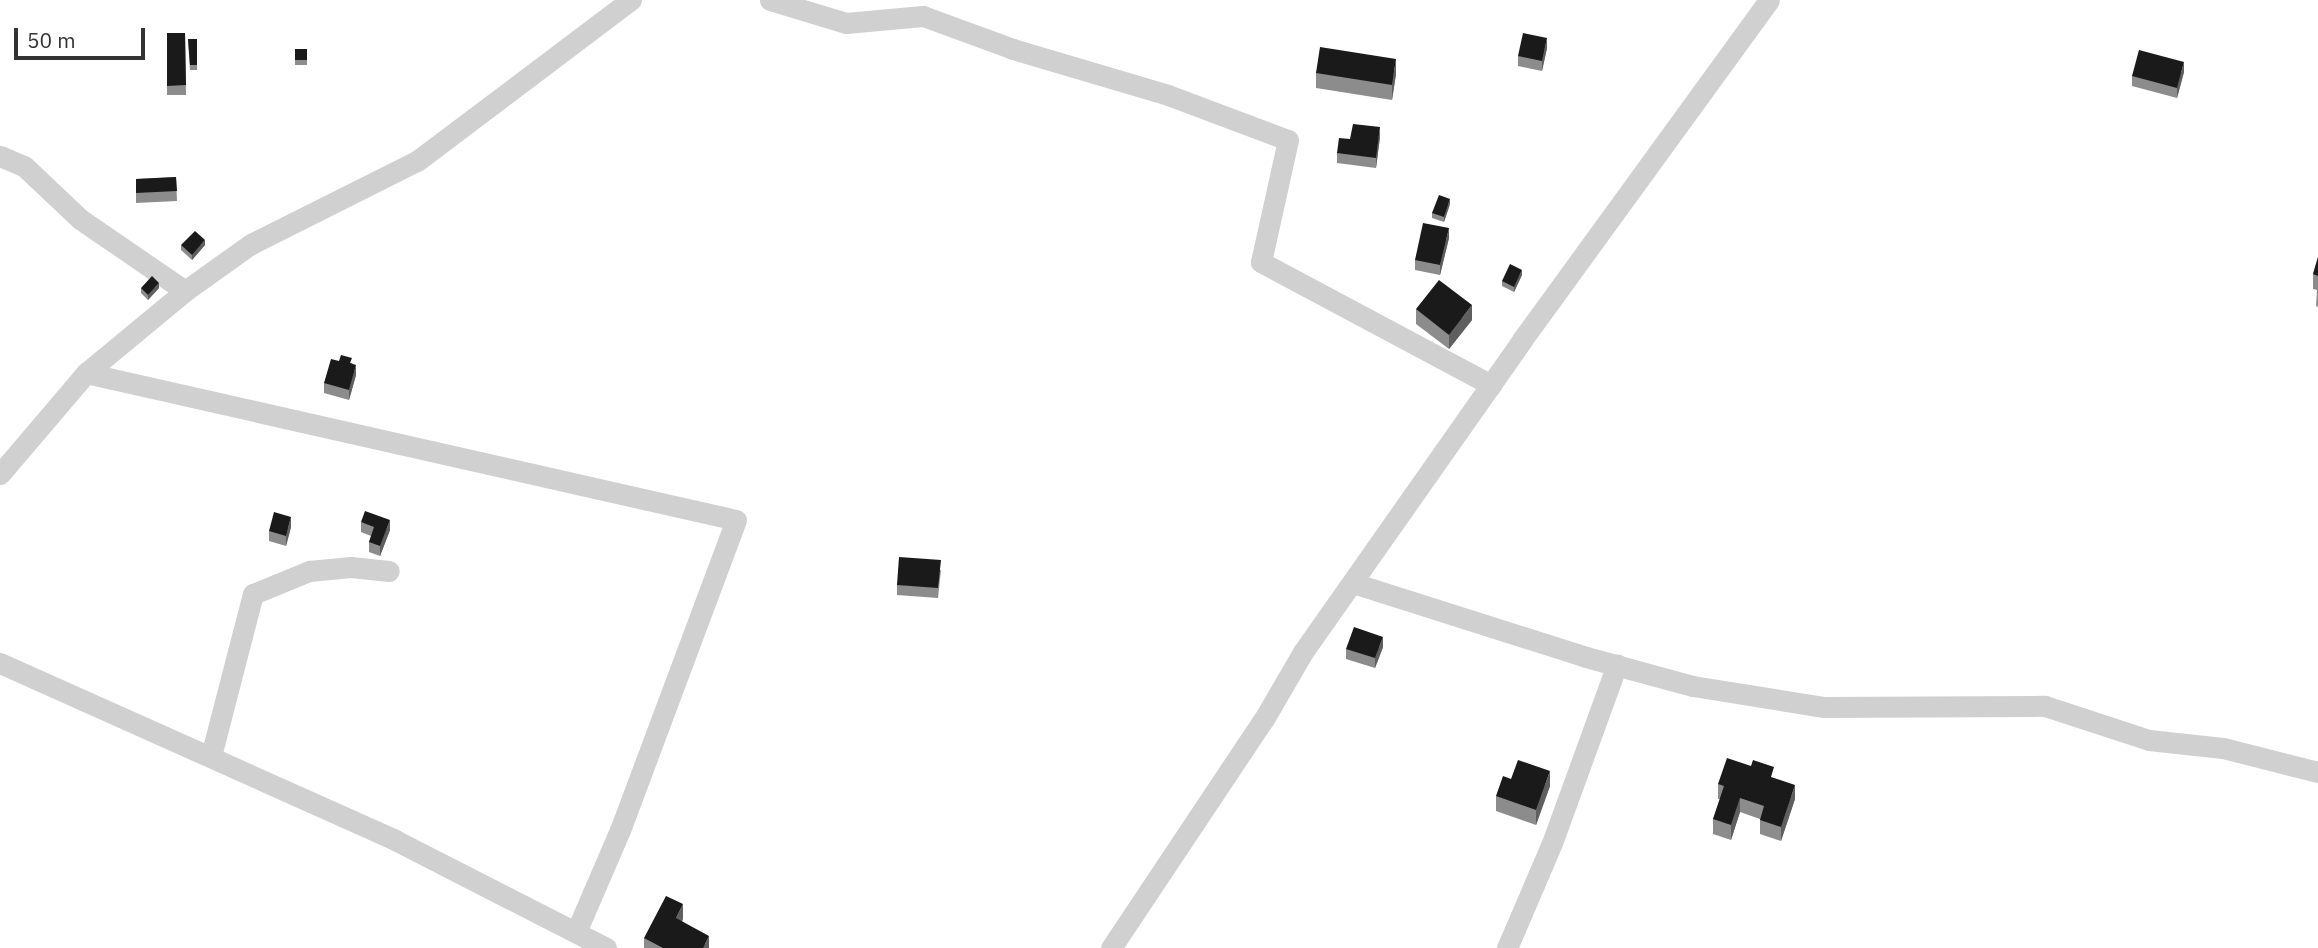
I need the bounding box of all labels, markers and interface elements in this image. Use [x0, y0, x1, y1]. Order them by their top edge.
scale bar [18, 14, 149, 58]
text: 50 m [27, 26, 76, 54]

